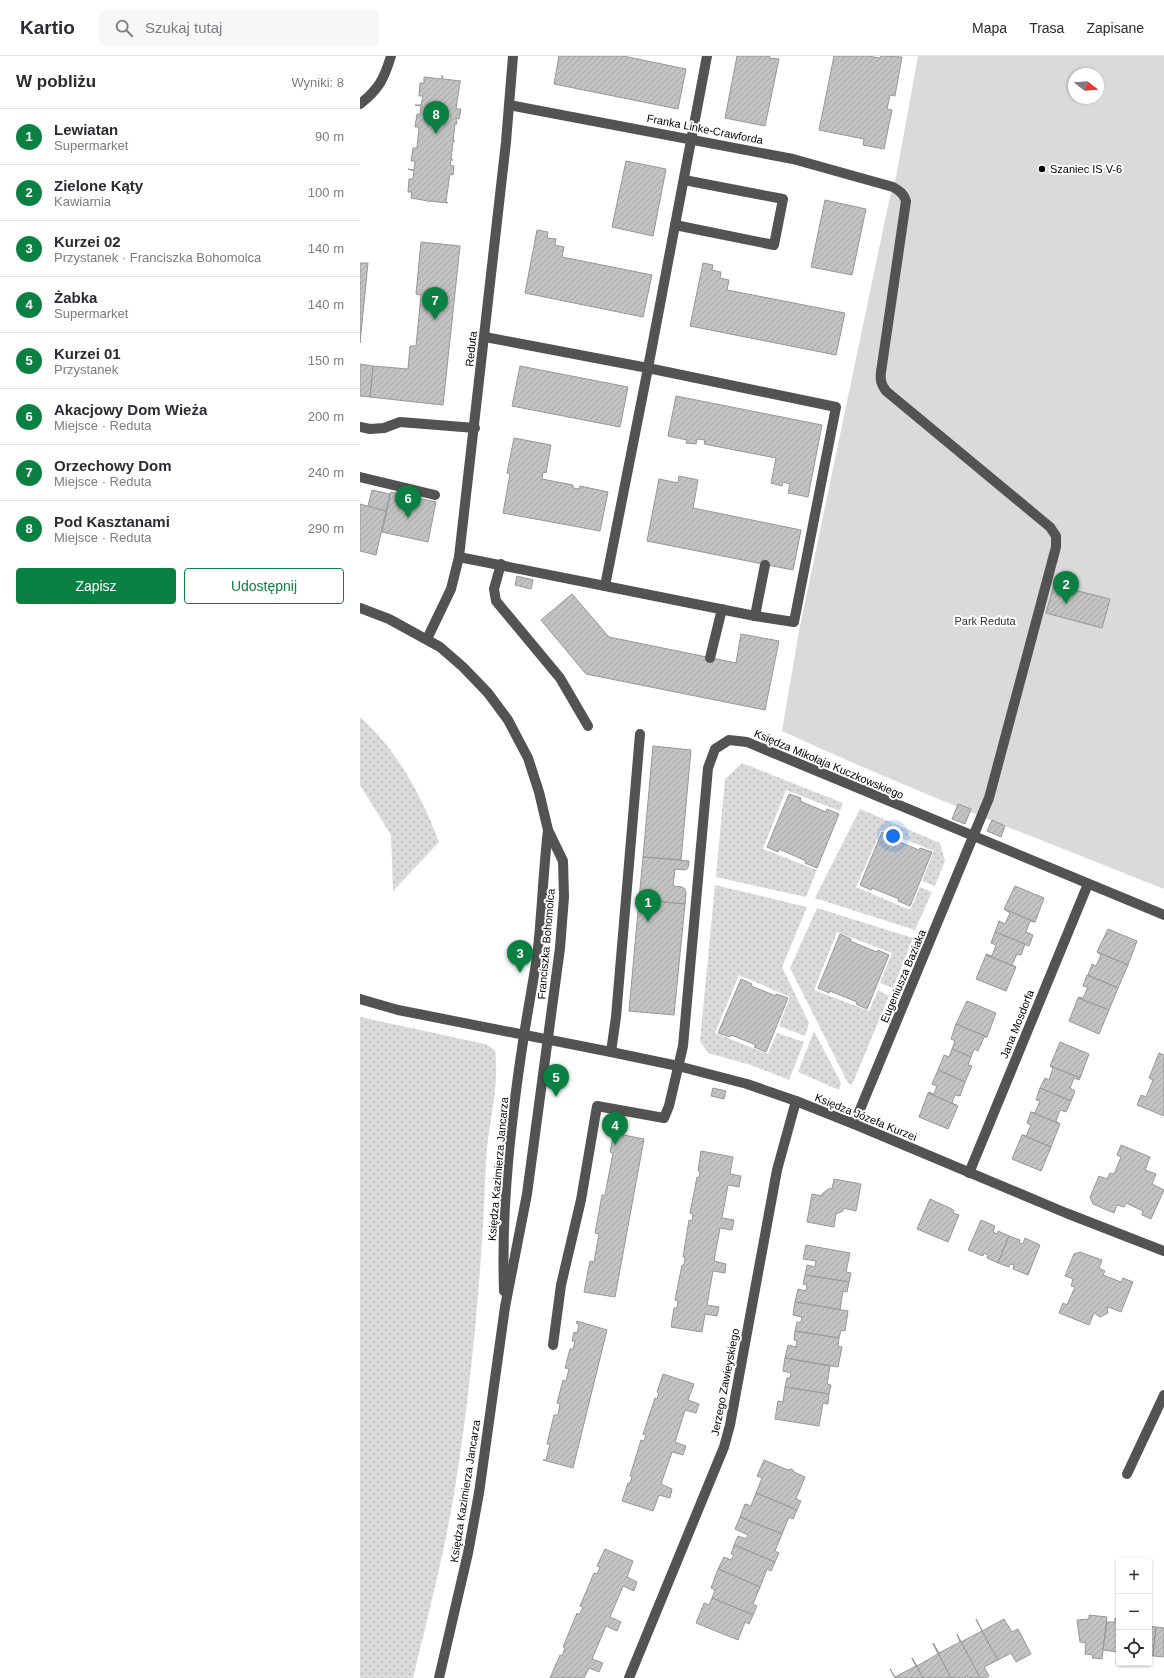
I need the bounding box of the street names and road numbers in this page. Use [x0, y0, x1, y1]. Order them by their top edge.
street label: Franka Linke-Crawforda [646, 112, 765, 146]
street label: Reduta [463, 330, 479, 367]
street label: Księdza Mikołaja Kuczkowskiego [752, 727, 906, 801]
street label: Franciszka Bohomolca [535, 887, 557, 1000]
street label: Eugeniusza Baziaka [878, 927, 928, 1024]
street label: Jana Mosdorfa [998, 987, 1037, 1060]
street label: Księdza Józefa Kurzei [813, 1091, 919, 1143]
street label: Księdza Kazimierza Jancarza [486, 1096, 510, 1241]
street label: Jerzego Zawieyskiego [709, 1327, 741, 1437]
street label: Księdza Kazimierza Jancarza [448, 1418, 482, 1563]

